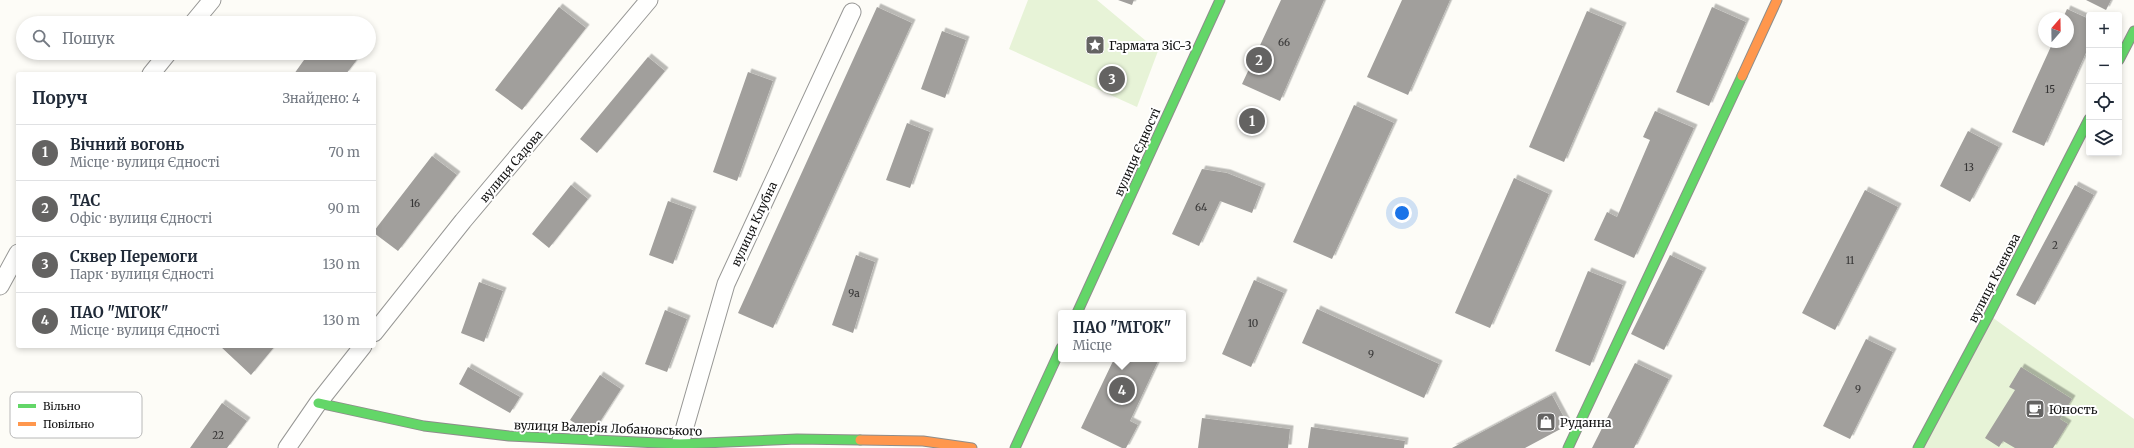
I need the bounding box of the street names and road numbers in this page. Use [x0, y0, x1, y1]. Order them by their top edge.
street label: вулиця Єдності [1111, 105, 1163, 199]
street label: вулиця Садова [476, 126, 546, 205]
street label: вулиця Клубна [728, 179, 780, 269]
street label: вулиця Кленова [1965, 230, 2023, 325]
street label: вулиця Валерія Лобановського [514, 417, 702, 439]

